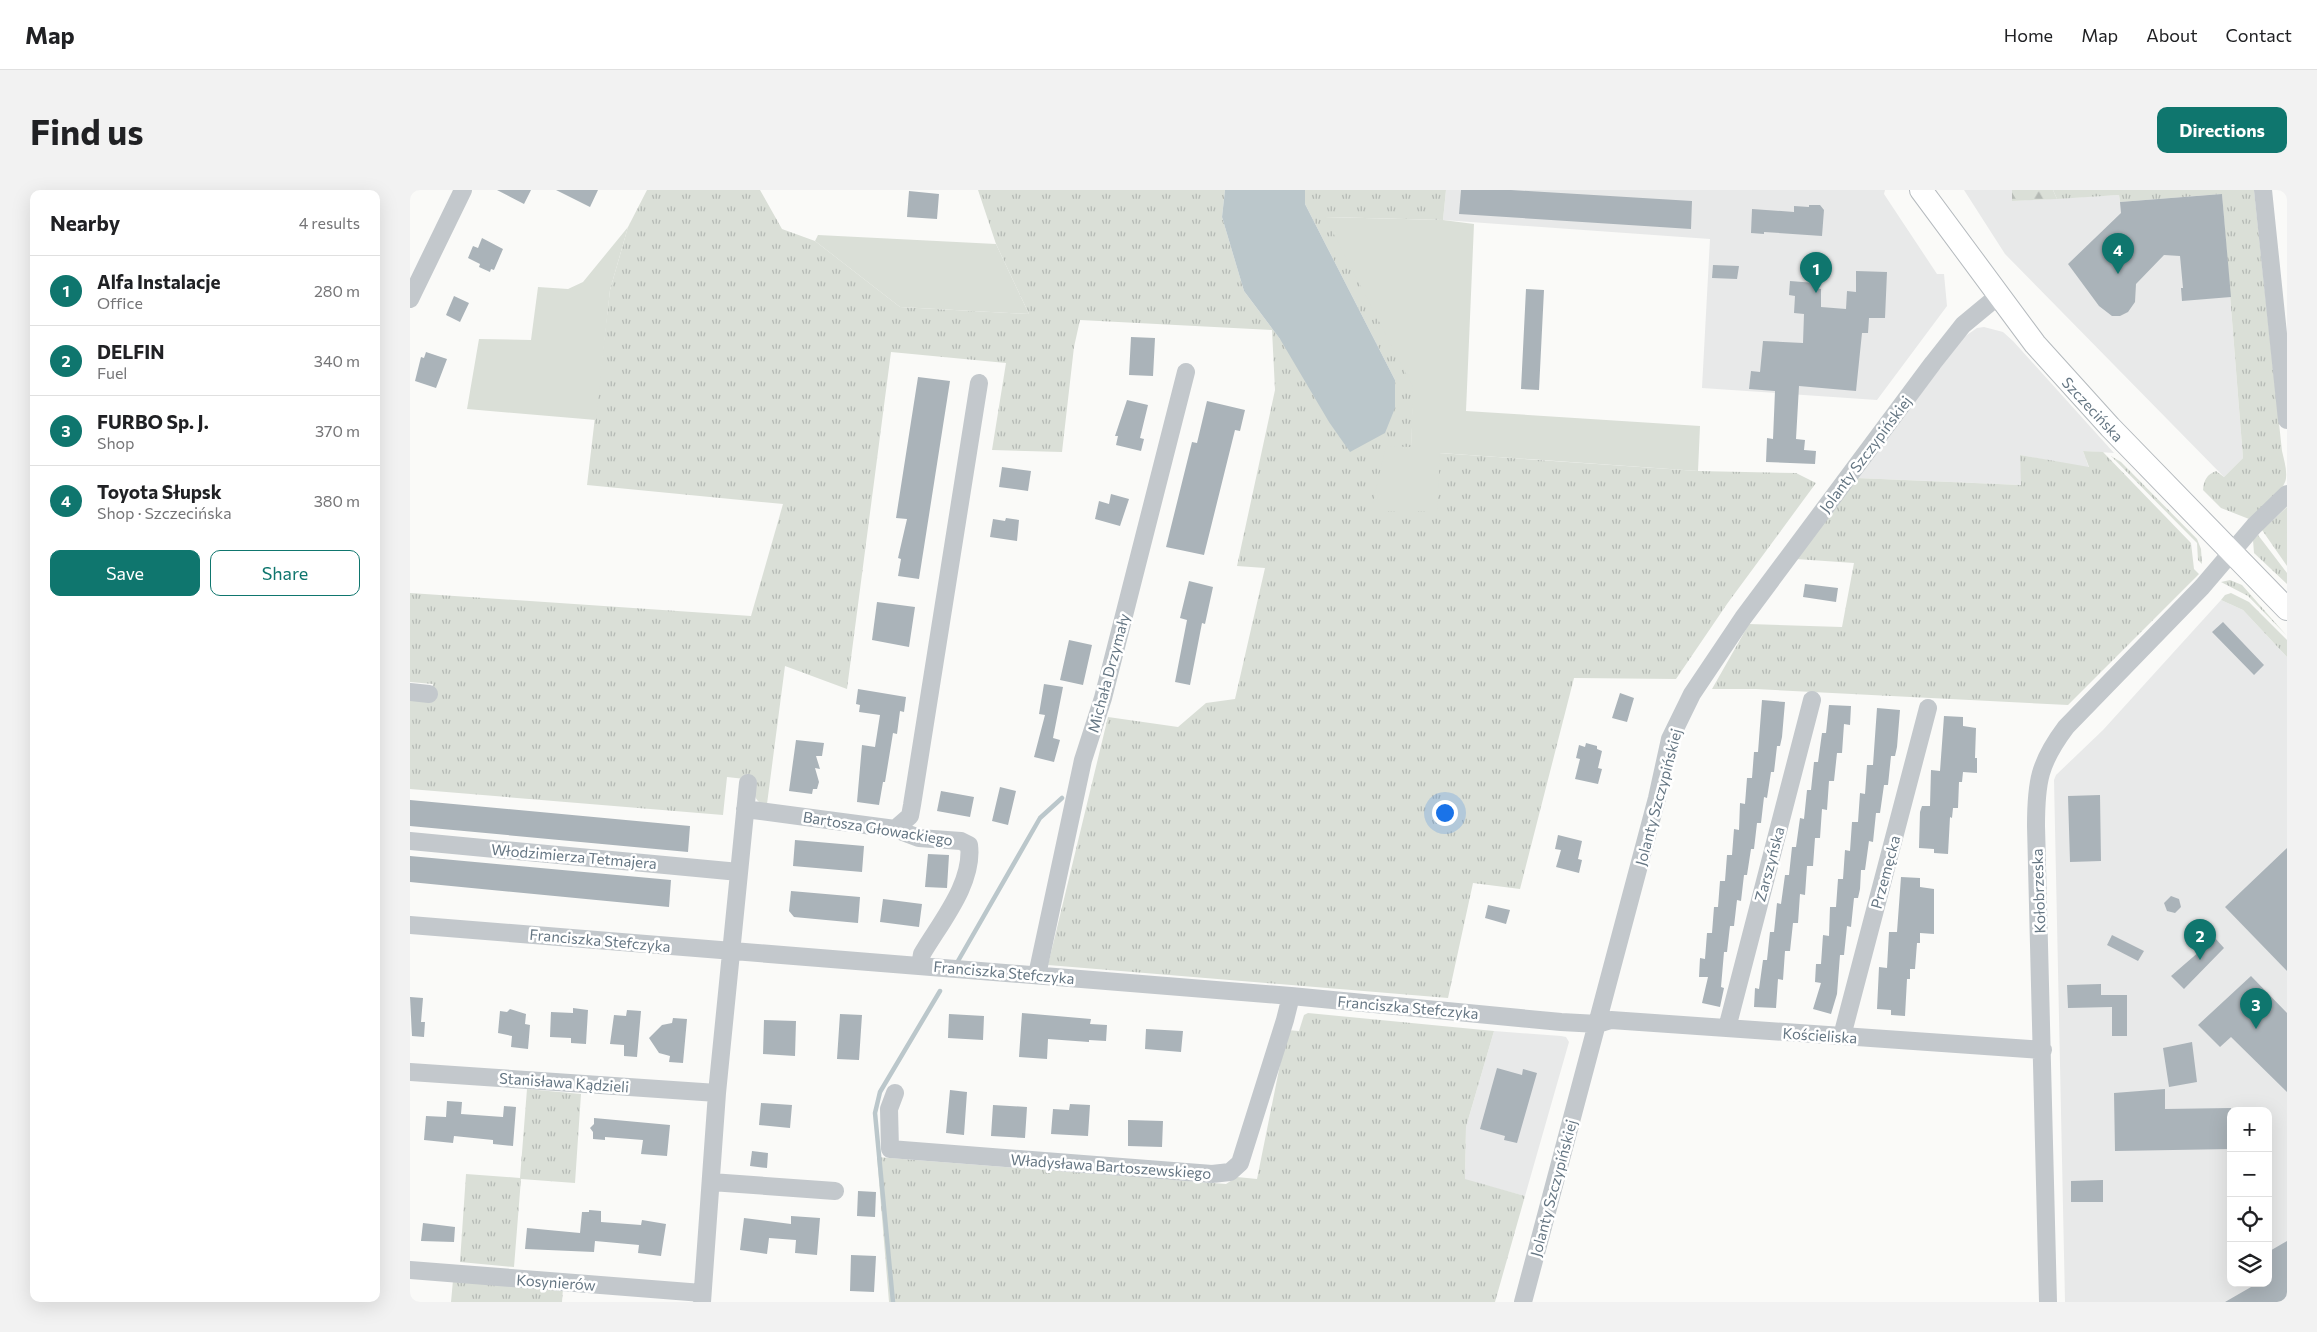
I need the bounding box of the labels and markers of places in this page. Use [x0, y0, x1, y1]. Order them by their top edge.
pin: 4 [2102, 233, 2134, 274]
pin: 1 [1800, 252, 1832, 293]
pin: 2 [2184, 919, 2216, 960]
pin: 3 [2240, 988, 2272, 1029]

